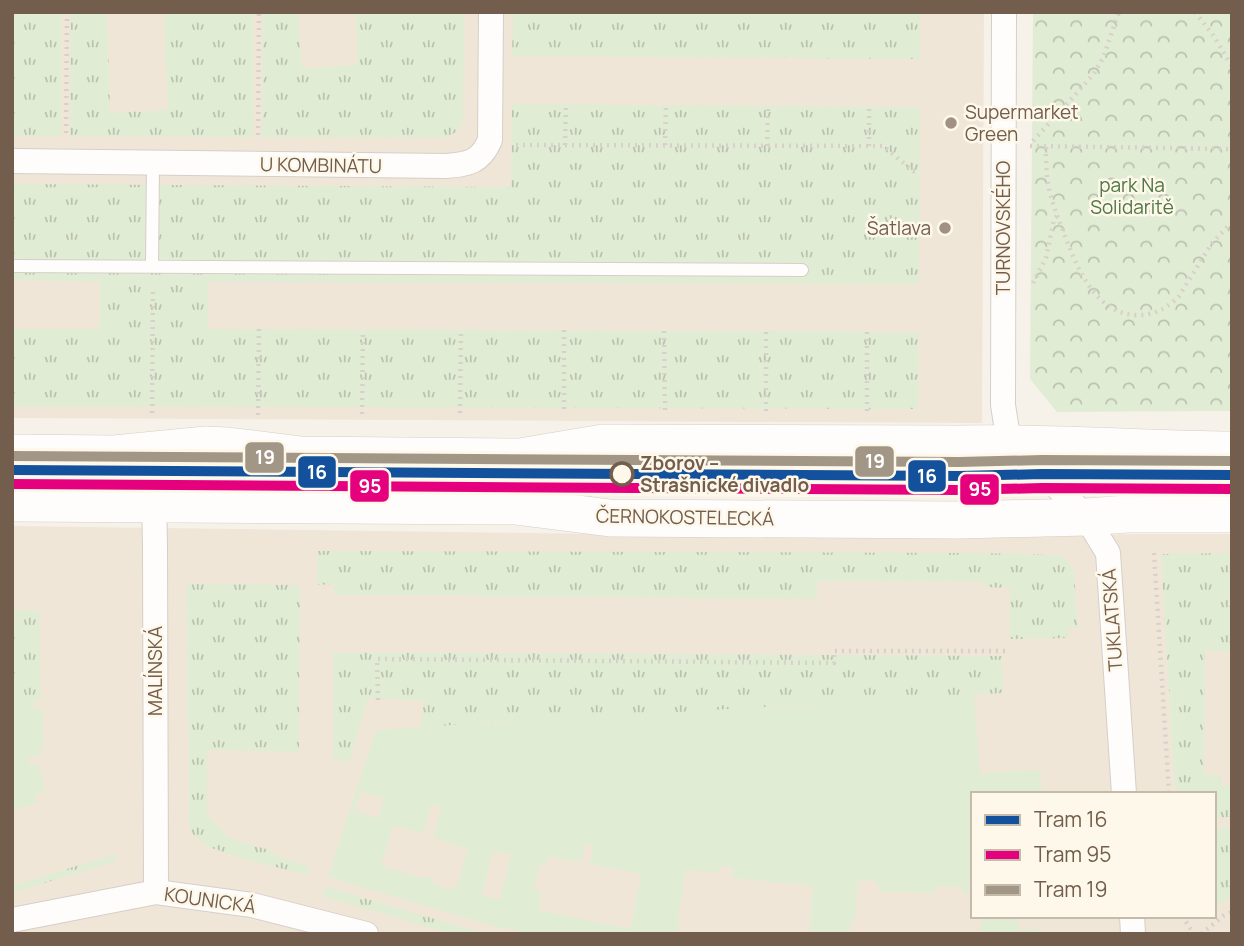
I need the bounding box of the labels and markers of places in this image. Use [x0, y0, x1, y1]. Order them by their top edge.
place label: Supermarket Green [965, 99, 1079, 147]
marker: Supermarket Green [943, 115, 959, 131]
place label: Šatlava [867, 215, 931, 241]
marker: Šatlava [937, 220, 953, 236]
place label: Zborov – Strašnické divadlo [640, 450, 809, 498]
marker: Zborov – Strašnické divadlo [610, 462, 634, 486]

